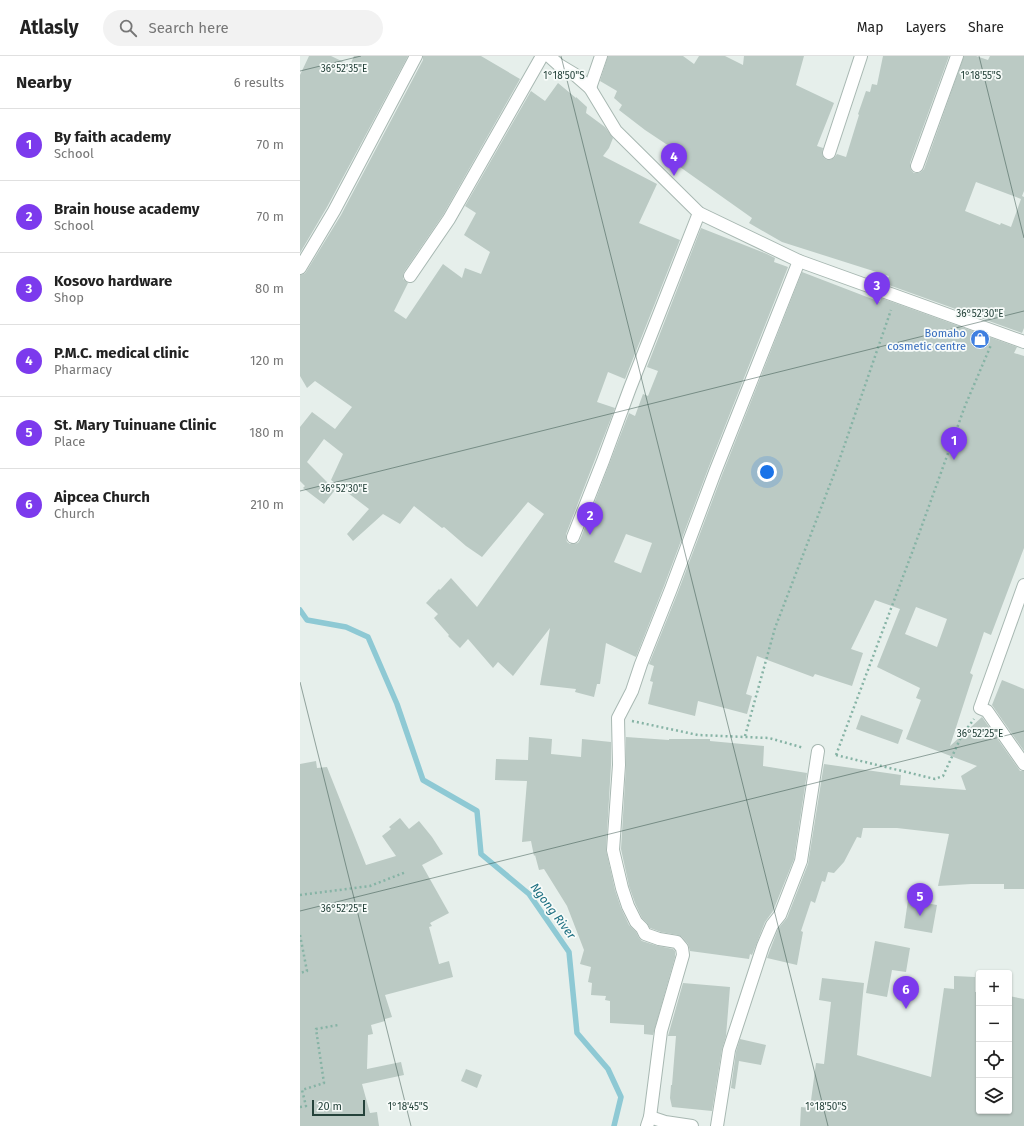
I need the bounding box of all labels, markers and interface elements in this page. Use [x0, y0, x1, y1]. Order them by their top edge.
search box [103, 10, 383, 46]
text: Atlasly [20, 16, 79, 39]
icon: search [117, 17, 139, 39]
text: Search here [149, 19, 229, 37]
text: Map [857, 19, 883, 36]
text: Layers [905, 19, 946, 36]
text: Share [968, 19, 1004, 36]
text: 36°52'35"E [321, 63, 367, 75]
text: 1°18'50"S [543, 70, 585, 82]
text: 1°18'55"S [961, 70, 1002, 82]
text: Nearby [16, 72, 71, 93]
text: 6 results [234, 75, 284, 90]
text: By faith academy [54, 128, 171, 146]
text: 1 [26, 137, 32, 152]
text: 70 m [257, 137, 284, 152]
pin: 4 [661, 143, 687, 176]
text: School [54, 146, 94, 161]
text: Brain house academy [54, 200, 200, 218]
text: 2 [26, 209, 32, 224]
text: 70 m [257, 209, 284, 224]
text: School [54, 218, 94, 233]
text: Kosovo hardware [54, 272, 172, 290]
pin: 3 [864, 272, 890, 305]
text: 3 [26, 281, 32, 296]
text: 80 m [255, 281, 284, 296]
text: Shop [54, 290, 84, 305]
text: 36°52'30"E [956, 308, 1004, 320]
place label: Bomaho cosmetic centre [887, 327, 966, 353]
shop icon: Bomaho cosmetic centre [969, 328, 991, 350]
text: P.M.C. medical clinic [54, 344, 189, 362]
text: 4 [25, 353, 33, 368]
text: 120 m [250, 353, 284, 368]
text: Pharmacy [54, 362, 112, 377]
text: St. Mary Tuinuane Clinic [54, 416, 216, 434]
text: 5 [26, 425, 32, 440]
text: 180 m [249, 425, 284, 440]
pin: 1 [941, 427, 967, 460]
text: Place [54, 434, 85, 449]
your location [757, 462, 777, 482]
text: 36°52'30"E [320, 483, 368, 495]
text: Aipcea Church [54, 488, 150, 506]
text: 6 [25, 497, 33, 512]
text: 210 m [250, 497, 284, 512]
pin: 2 [577, 502, 603, 535]
text: Church [54, 506, 95, 521]
text: 36°52'25"E [957, 728, 1003, 740]
water label: Ngong River [528, 880, 579, 942]
pin: 5 [907, 883, 933, 916]
text: 36°52'25"E [321, 903, 367, 915]
map controls [976, 970, 1012, 1114]
button: + [976, 970, 1012, 1006]
pin: 6 [893, 976, 919, 1009]
button: − [976, 1006, 1012, 1042]
button: locate [976, 1042, 1012, 1078]
button: layers [976, 1078, 1012, 1114]
scale bar [312, 1098, 365, 1117]
text: 20 m [318, 1100, 342, 1113]
text: 1°18'45"S [388, 1101, 429, 1113]
text: 1°18'50"S [805, 1101, 847, 1113]

